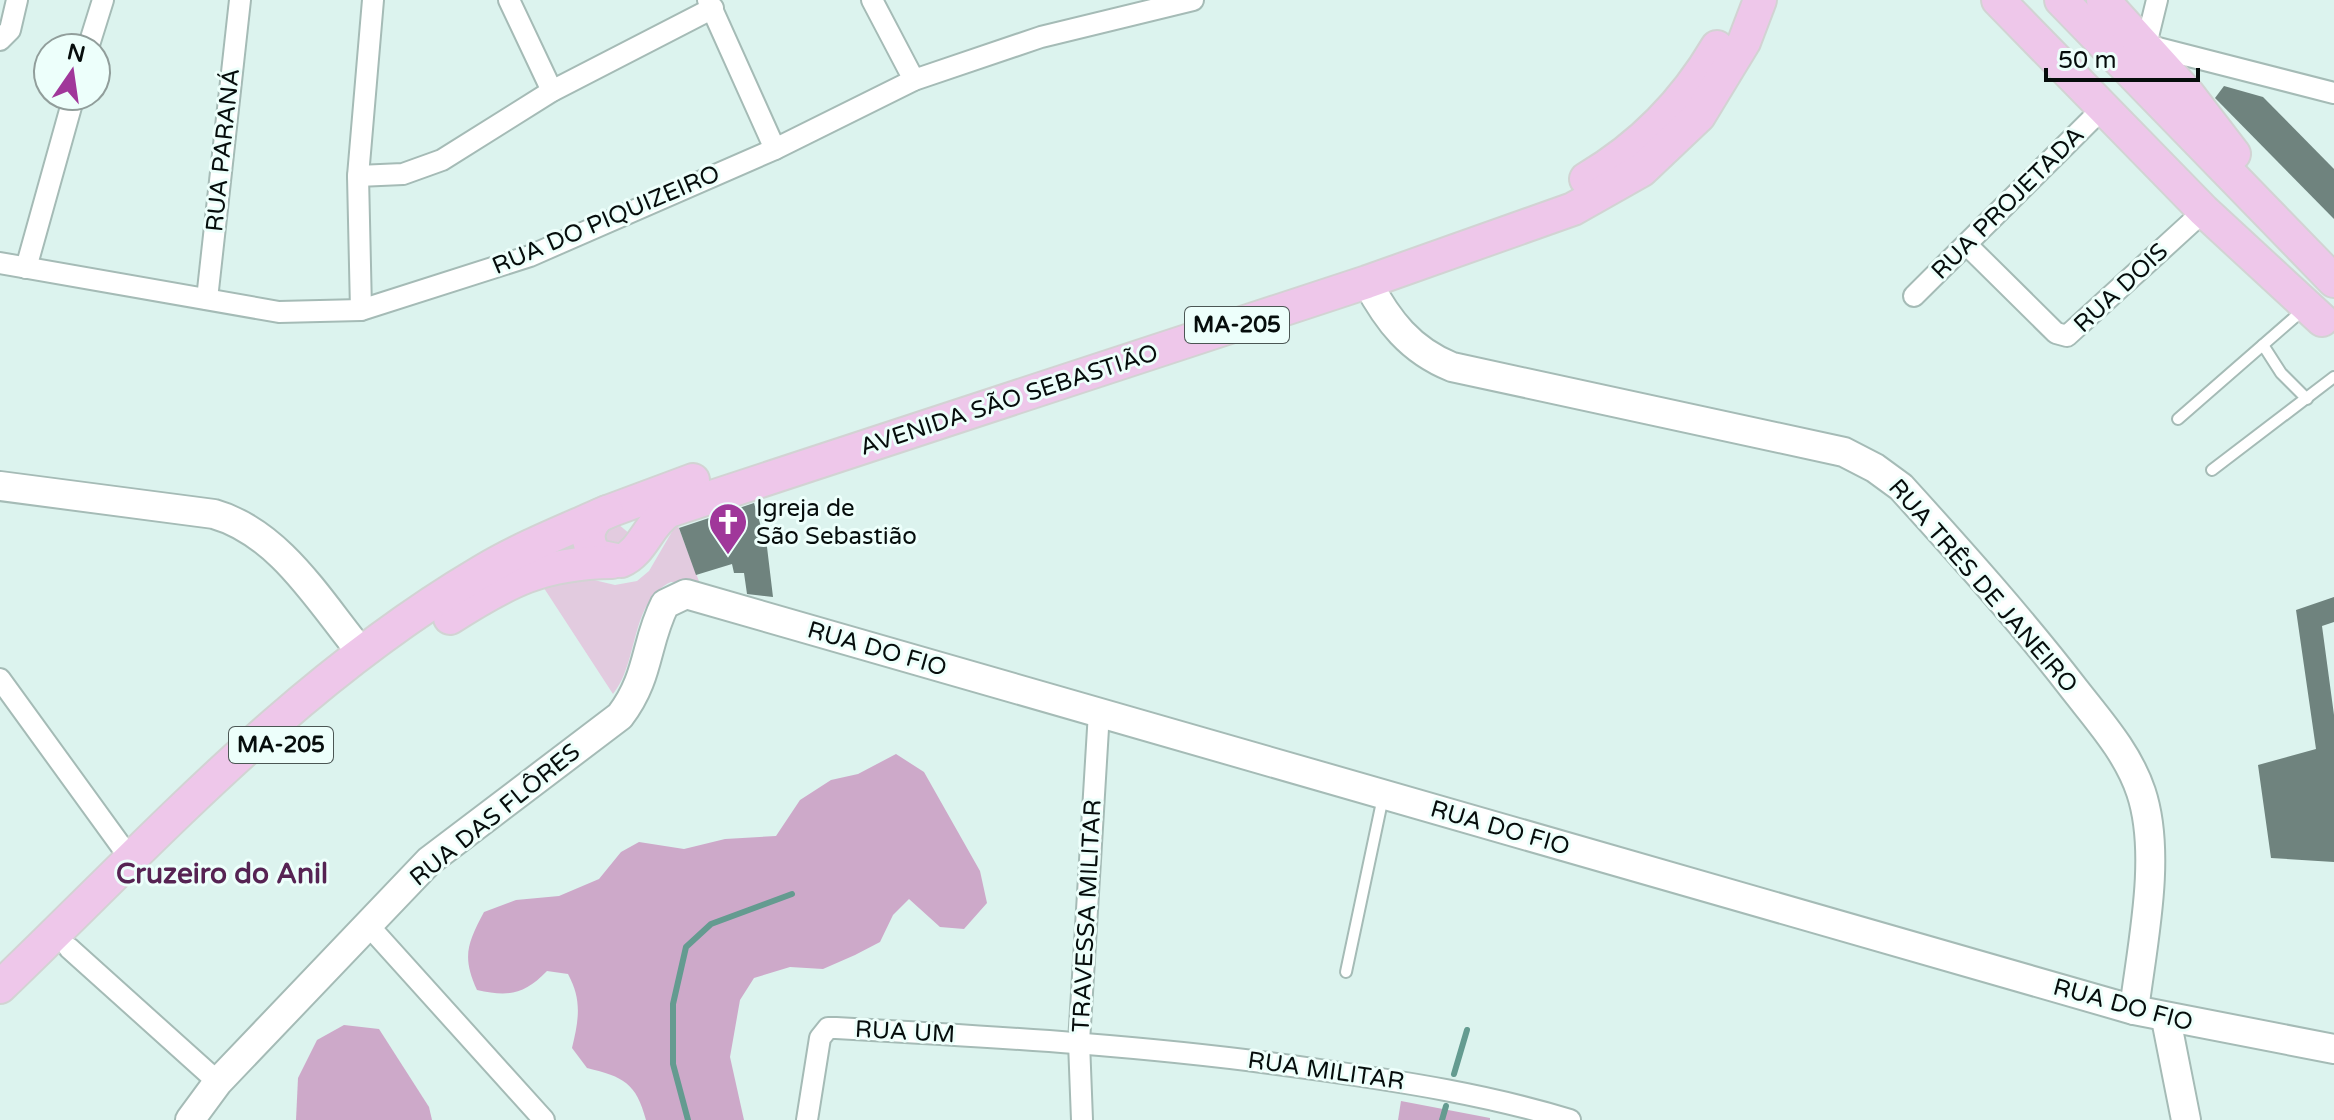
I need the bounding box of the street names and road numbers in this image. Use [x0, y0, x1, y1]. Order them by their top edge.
street label: RUA PARANÁ [199, 67, 246, 233]
street label: RUA PROJETADA [1926, 121, 2090, 285]
street label: RUA DO PIQUIZEIRO [488, 159, 724, 281]
street label: RUA DOIS [2068, 237, 2174, 339]
road number: MA-205 [1185, 307, 1289, 343]
street label: AVENIDA SÃO SEBASTIÃO [856, 338, 1162, 462]
street label: RUA TRÊS DE JANEIRO [1882, 473, 2084, 699]
street label: RUA DO FIO [804, 615, 950, 683]
road number: MA-205 [229, 727, 333, 763]
street label: RUA DAS FLÔRES [404, 737, 586, 893]
street label: RUA DO FIO [1427, 794, 1573, 862]
street label: TRAVESSA MILITAR [1066, 799, 1108, 1033]
street label: RUA DO FIO [2050, 972, 2196, 1038]
street label: RUA UM [854, 1015, 956, 1049]
street label: RUA MILITAR [1246, 1046, 1406, 1096]

